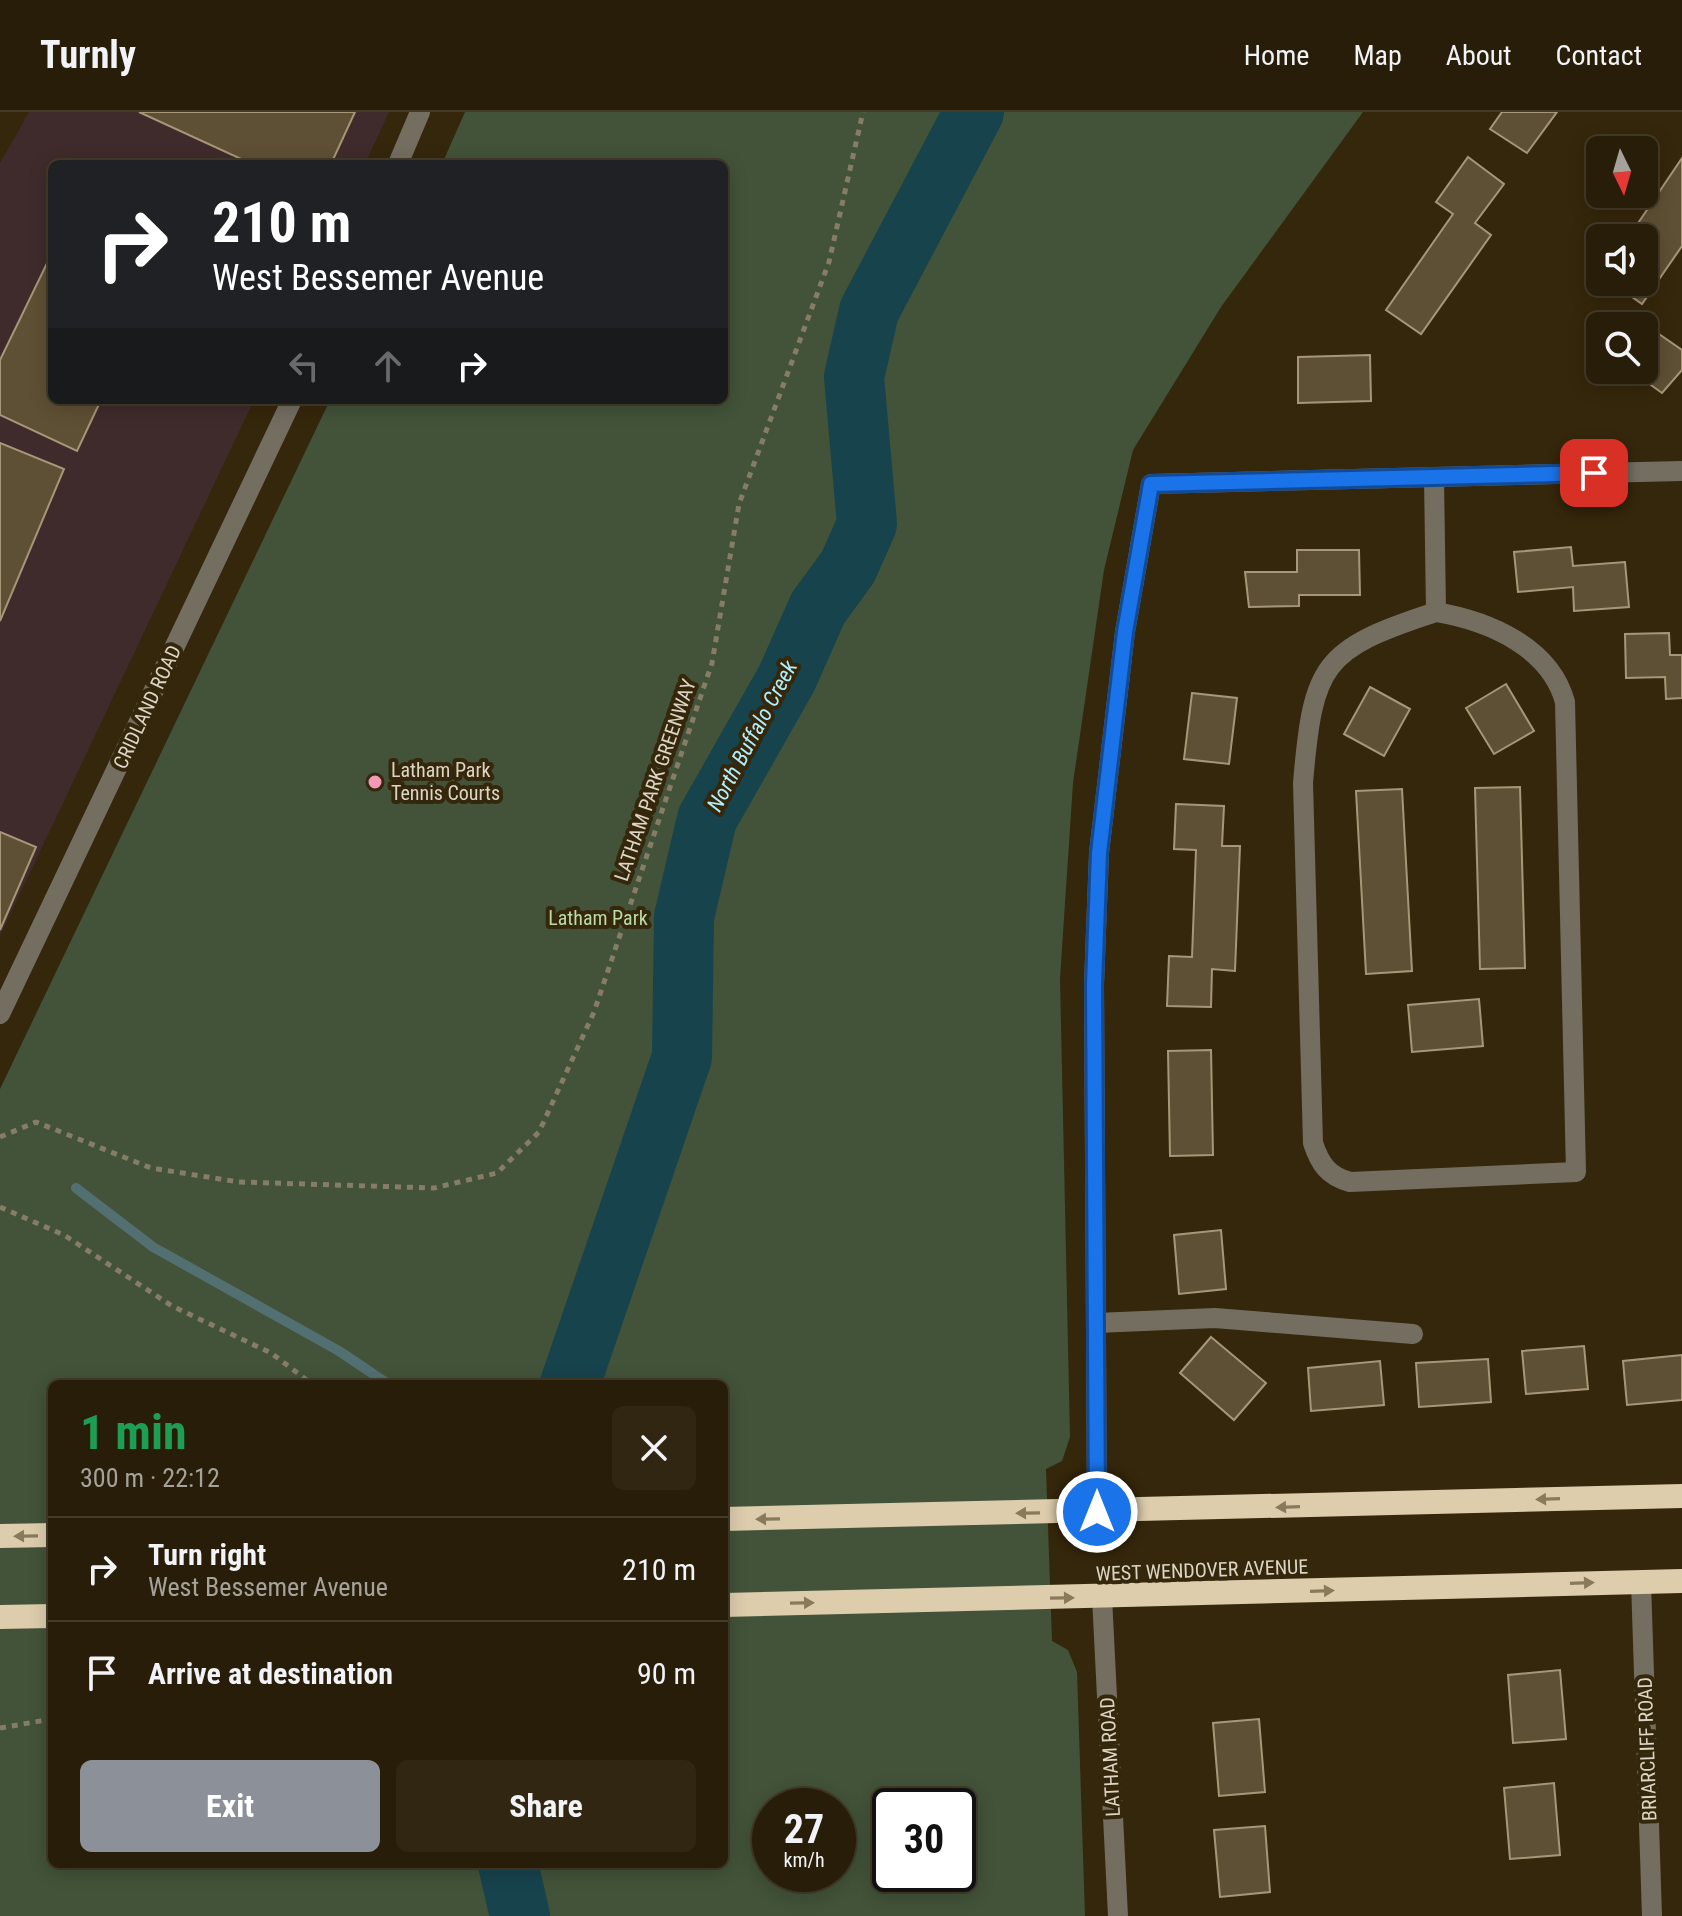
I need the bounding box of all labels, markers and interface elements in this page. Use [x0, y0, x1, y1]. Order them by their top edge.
text: Turnly [40, 33, 136, 77]
text: Home [1244, 39, 1309, 72]
text: Map [1353, 39, 1402, 72]
text: About [1446, 39, 1512, 72]
text: Contact [1556, 39, 1642, 72]
north arrow [1586, 136, 1658, 208]
map controls [1586, 136, 1658, 384]
text: 210 m [212, 190, 351, 256]
icon: right [80, 192, 184, 296]
button: sound [1586, 224, 1658, 296]
text: West Bessemer Avenue [212, 257, 544, 299]
button: search [1586, 312, 1658, 384]
icon: left [282, 344, 326, 388]
icon: ahead [366, 344, 410, 388]
icon: right [450, 344, 494, 388]
pin [1560, 439, 1628, 507]
icon: arrive [1572, 451, 1616, 495]
street label: CRIDLAND ROAD [108, 641, 186, 773]
water label: North Buffalo Creek [702, 656, 802, 816]
street label: LATHAM PARK GREENWAY [609, 675, 701, 884]
place label: Latham Park Tennis Courts [391, 758, 500, 805]
marker: Latham Park Tennis Courts [366, 773, 384, 791]
park label: Latham Park [548, 906, 648, 930]
text: 1 min [80, 1404, 187, 1461]
button: close [612, 1406, 696, 1490]
text: 300 m · 22:12 [80, 1463, 220, 1493]
position arrow [1055, 1470, 1139, 1554]
one-way arrow [1535, 1493, 1560, 1506]
one-way arrow [1275, 1500, 1300, 1513]
one-way arrow [1015, 1507, 1040, 1520]
one-way arrow [755, 1512, 780, 1525]
one-way arrow [13, 1529, 38, 1542]
text: Turn right [148, 1537, 266, 1572]
icon: right [80, 1547, 124, 1591]
text: 210 m [622, 1552, 696, 1587]
street label: WEST WENDOVER AVENUE [1095, 1554, 1309, 1586]
text: West Bessemer Avenue [148, 1572, 388, 1602]
one-way arrow [1570, 1577, 1595, 1590]
one-way arrow [1310, 1585, 1335, 1597]
one-way arrow [1050, 1592, 1075, 1605]
one-way arrow [790, 1597, 815, 1610]
icon: arrive [80, 1651, 124, 1695]
text: Arrive at destination [148, 1656, 393, 1691]
text: 90 m [637, 1656, 696, 1691]
street label: BRIARCLIFF ROAD [1632, 1677, 1662, 1821]
street label: LATHAM ROAD [1095, 1697, 1125, 1817]
button: Exit [80, 1760, 380, 1852]
button: Share [396, 1760, 696, 1852]
speed limit sign: 30 [872, 1788, 976, 1892]
text: 27 [784, 1806, 824, 1853]
text: km/h [783, 1848, 825, 1872]

